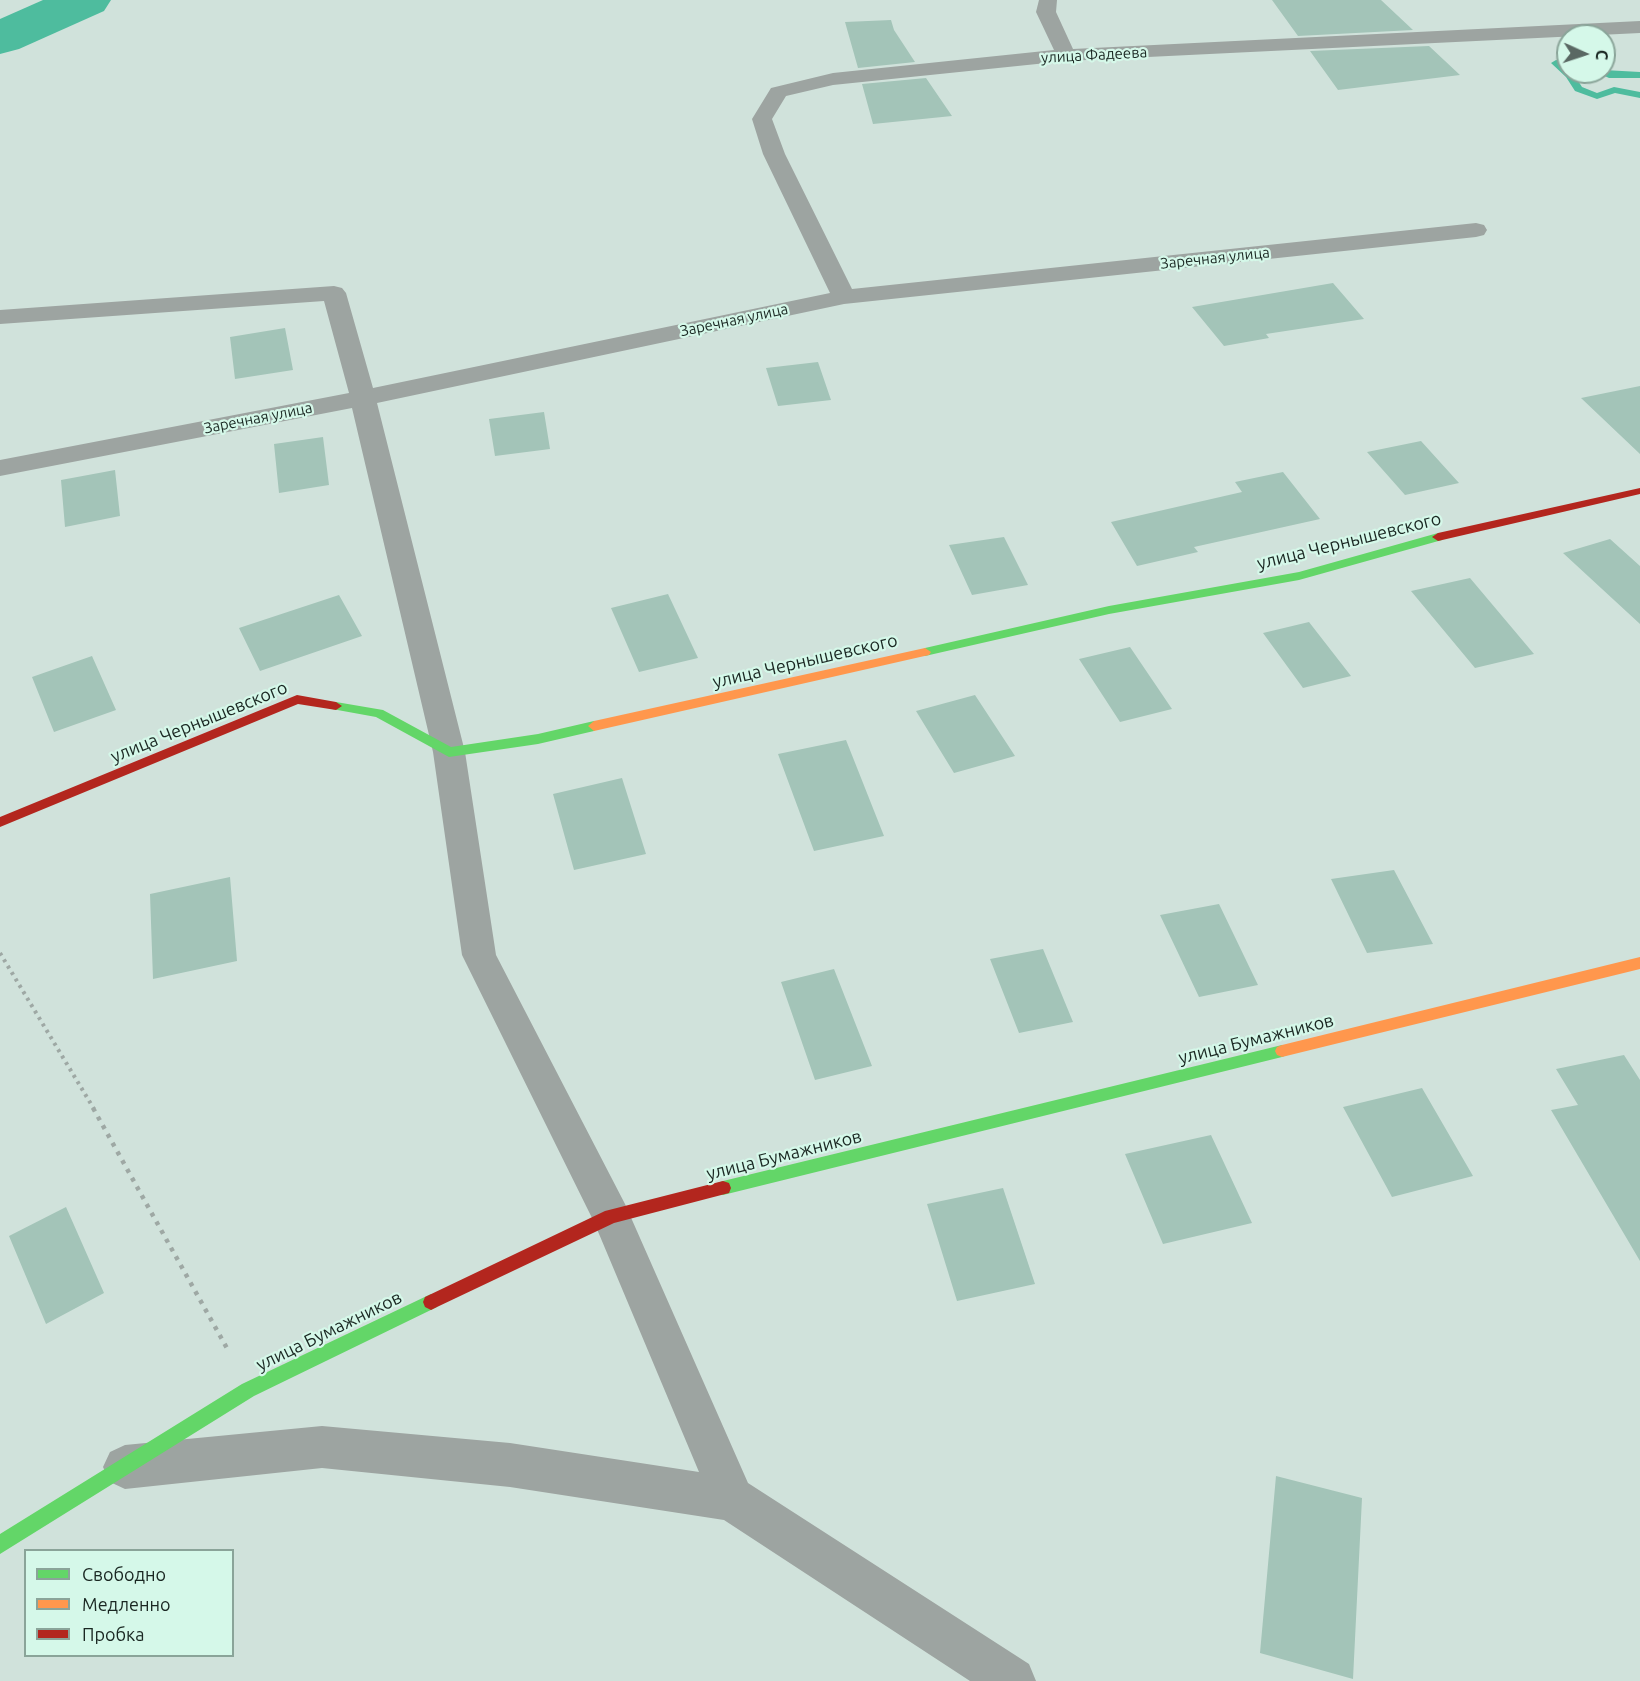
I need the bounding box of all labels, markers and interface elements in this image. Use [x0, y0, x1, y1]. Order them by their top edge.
north arrow [1556, 24, 1616, 84]
street label: улица Фадеева [1040, 43, 1148, 67]
text: С [1593, 49, 1611, 60]
street label: Заречная улица [1159, 243, 1271, 273]
street label: Заречная улица [678, 300, 790, 340]
street label: Заречная улица [202, 399, 314, 437]
street label: улица Чернышевского [1255, 508, 1443, 574]
street label: улица Чернышевского [711, 629, 899, 693]
street label: улица Чернышевского [107, 677, 291, 767]
street label: улица Бумажников [1176, 1009, 1336, 1069]
street label: улица Бумажников [704, 1125, 864, 1185]
street label: улица Бумажников [253, 1286, 405, 1376]
legend [24, 1549, 234, 1657]
text: Свободно [82, 1564, 166, 1584]
text: Медленно [82, 1594, 171, 1614]
text: Пробка [82, 1624, 145, 1644]

